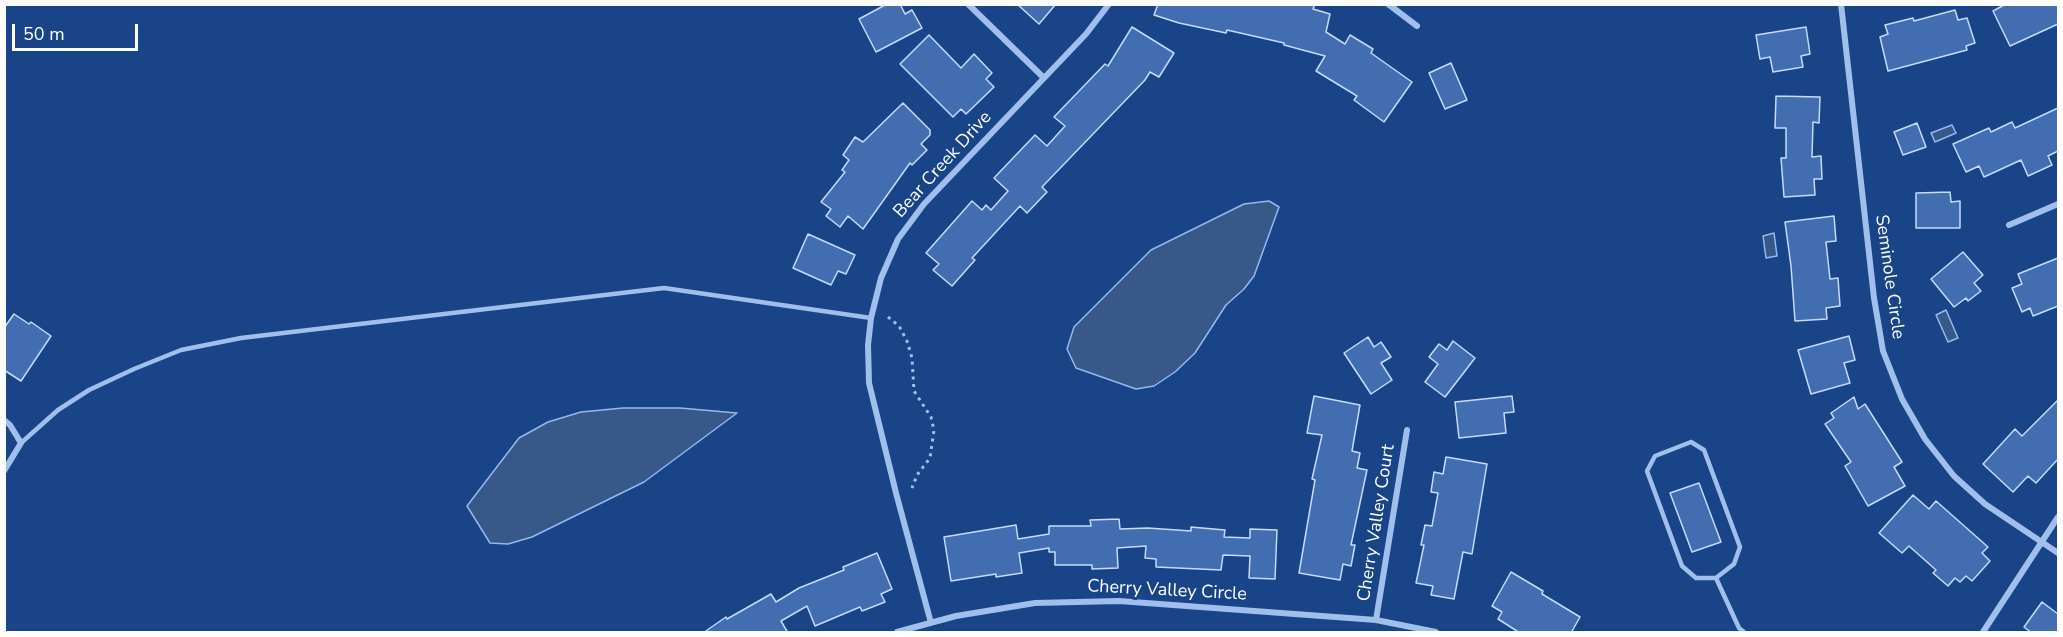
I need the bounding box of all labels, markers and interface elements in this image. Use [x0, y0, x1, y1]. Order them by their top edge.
scale bar [15, 12, 141, 50]
text: 50 m [23, 22, 65, 46]
street label: Bear Creek Drive [889, 107, 997, 223]
street label: Seminole Circle [1870, 213, 1908, 341]
street label: Cherry Valley Court [1354, 443, 1400, 603]
street label: Cherry Valley Circle [1087, 576, 1247, 606]

